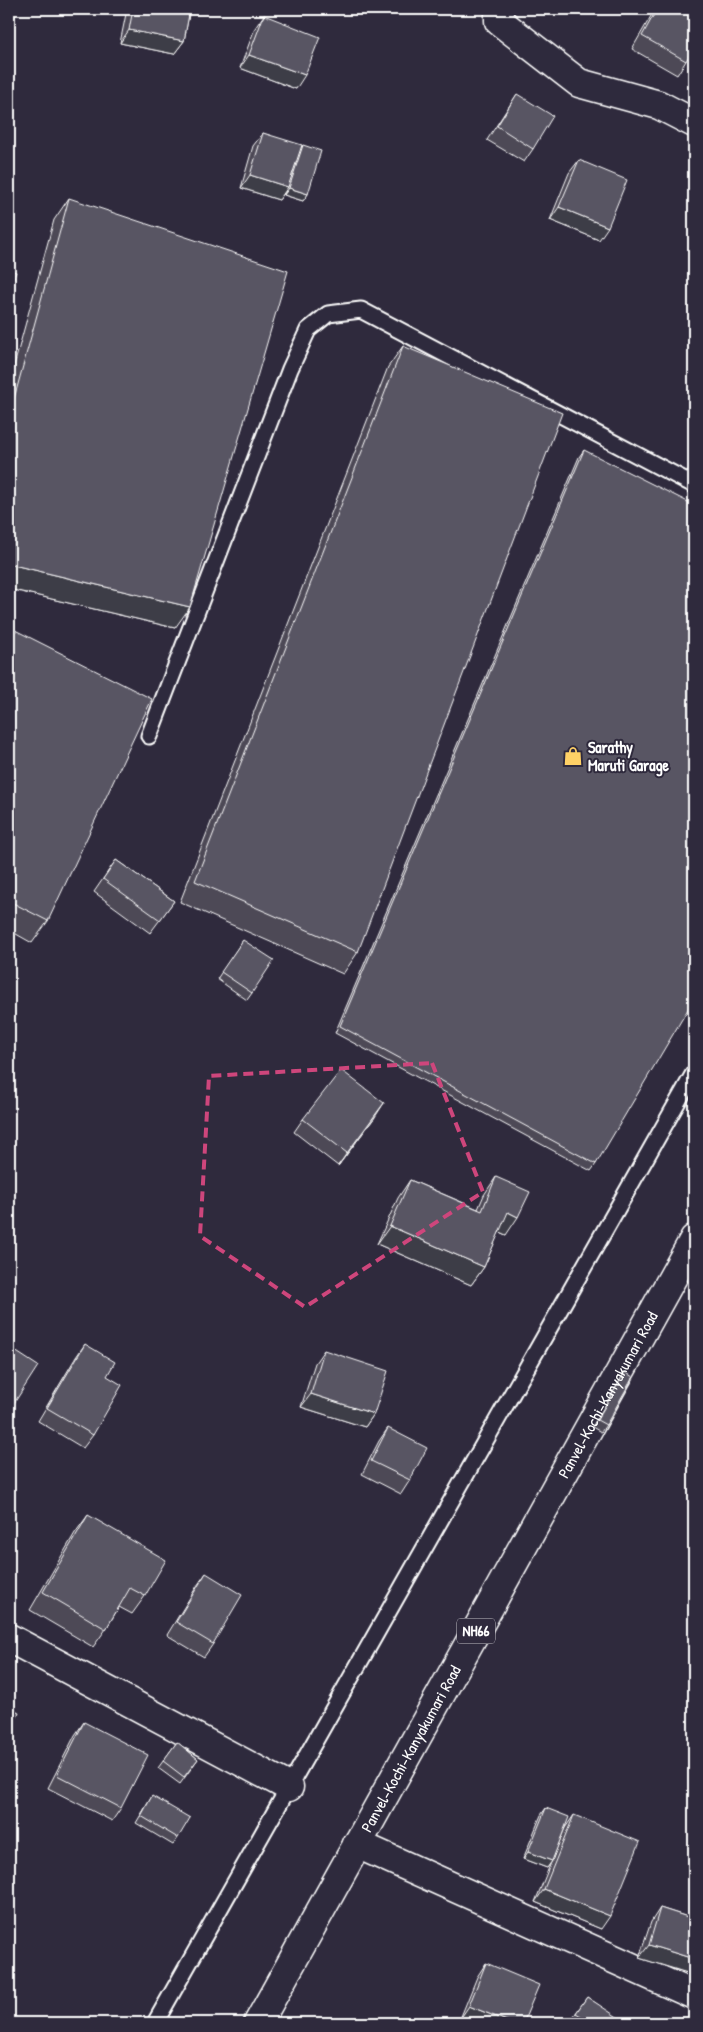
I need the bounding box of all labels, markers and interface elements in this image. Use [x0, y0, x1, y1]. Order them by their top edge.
place label: Sarathy Maruti Garage [588, 736, 670, 777]
shop icon: Sarathy Maruti Garage [562, 745, 584, 767]
street label: Panvel-Kochi-Kanyakumari Road [552, 1307, 663, 1482]
road number: NH66 [457, 1618, 495, 1644]
street label: Panvel-Kochi-Kanyakumari Road [355, 1661, 466, 1836]

